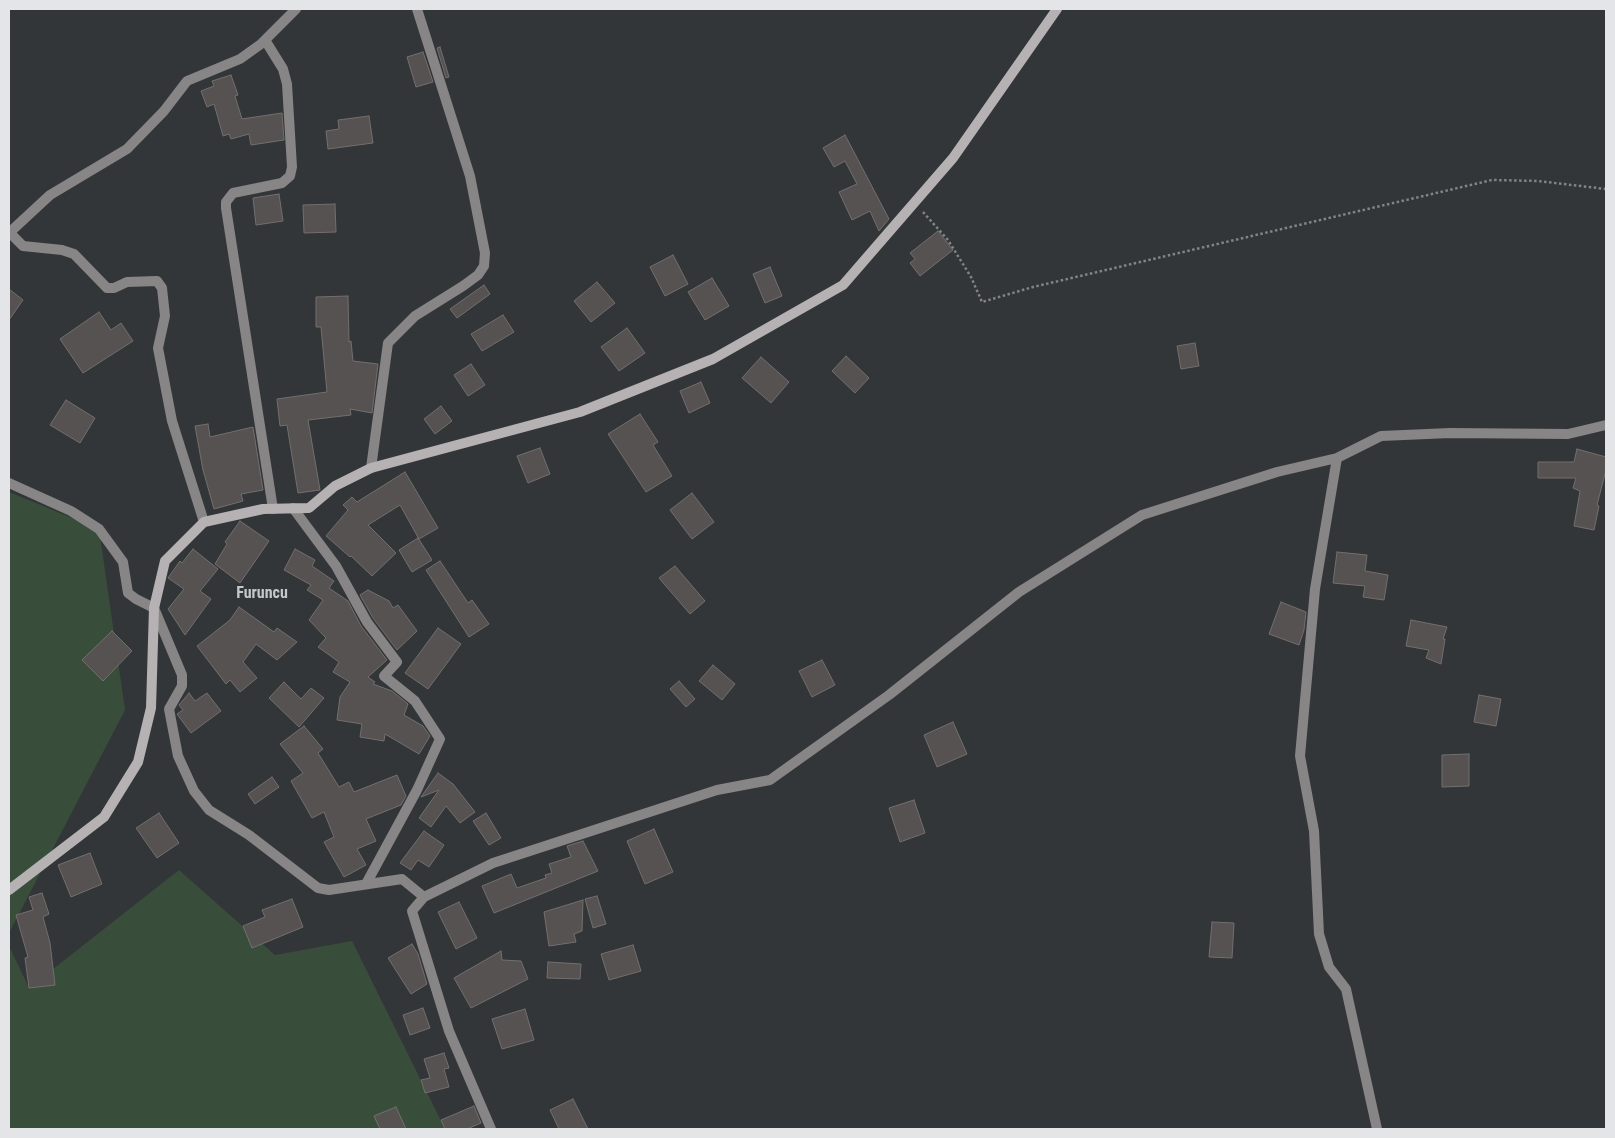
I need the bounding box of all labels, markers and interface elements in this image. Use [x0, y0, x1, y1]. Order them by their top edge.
district label: Furuncu [236, 584, 288, 604]

